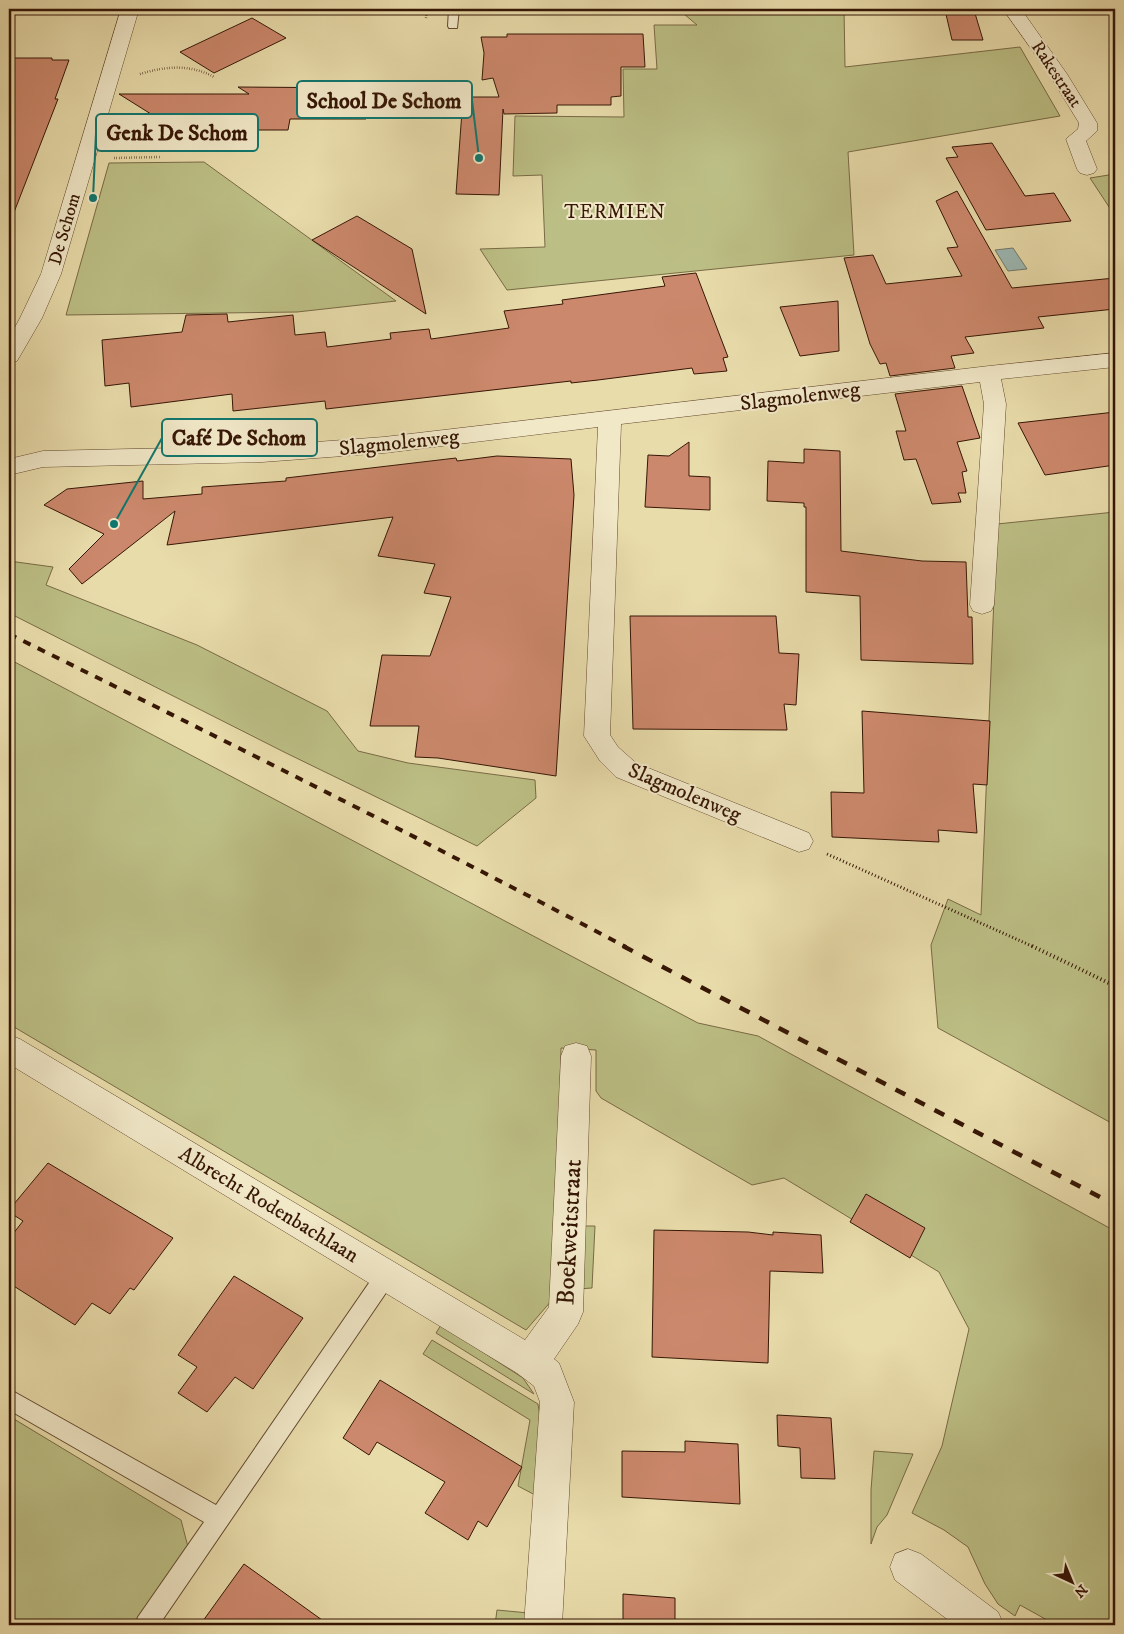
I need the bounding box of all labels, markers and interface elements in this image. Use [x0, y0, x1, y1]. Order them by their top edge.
street label: Rakestraat [1026, 37, 1086, 112]
callout: School De Schom [297, 81, 472, 118]
text: School De Schom [306, 88, 462, 115]
callout: Genk De Schom [96, 114, 258, 151]
text: Genk De Schom [106, 120, 248, 147]
street label: De Schom [44, 191, 86, 268]
district label: TERMIEN [564, 201, 666, 224]
street label: Slagmolenweg [739, 377, 862, 417]
callout: Café De Schom [162, 419, 317, 456]
street label: Slagmolenweg [338, 424, 461, 462]
text: Café De Schom [172, 425, 307, 452]
street label: Slagmolenweg [624, 757, 746, 829]
street label: Albrecht Rodenbachlaan [174, 1141, 363, 1269]
street label: Boekweitstraat [550, 1158, 589, 1306]
north arrow [1046, 1556, 1096, 1606]
text: N [1070, 1580, 1091, 1601]

